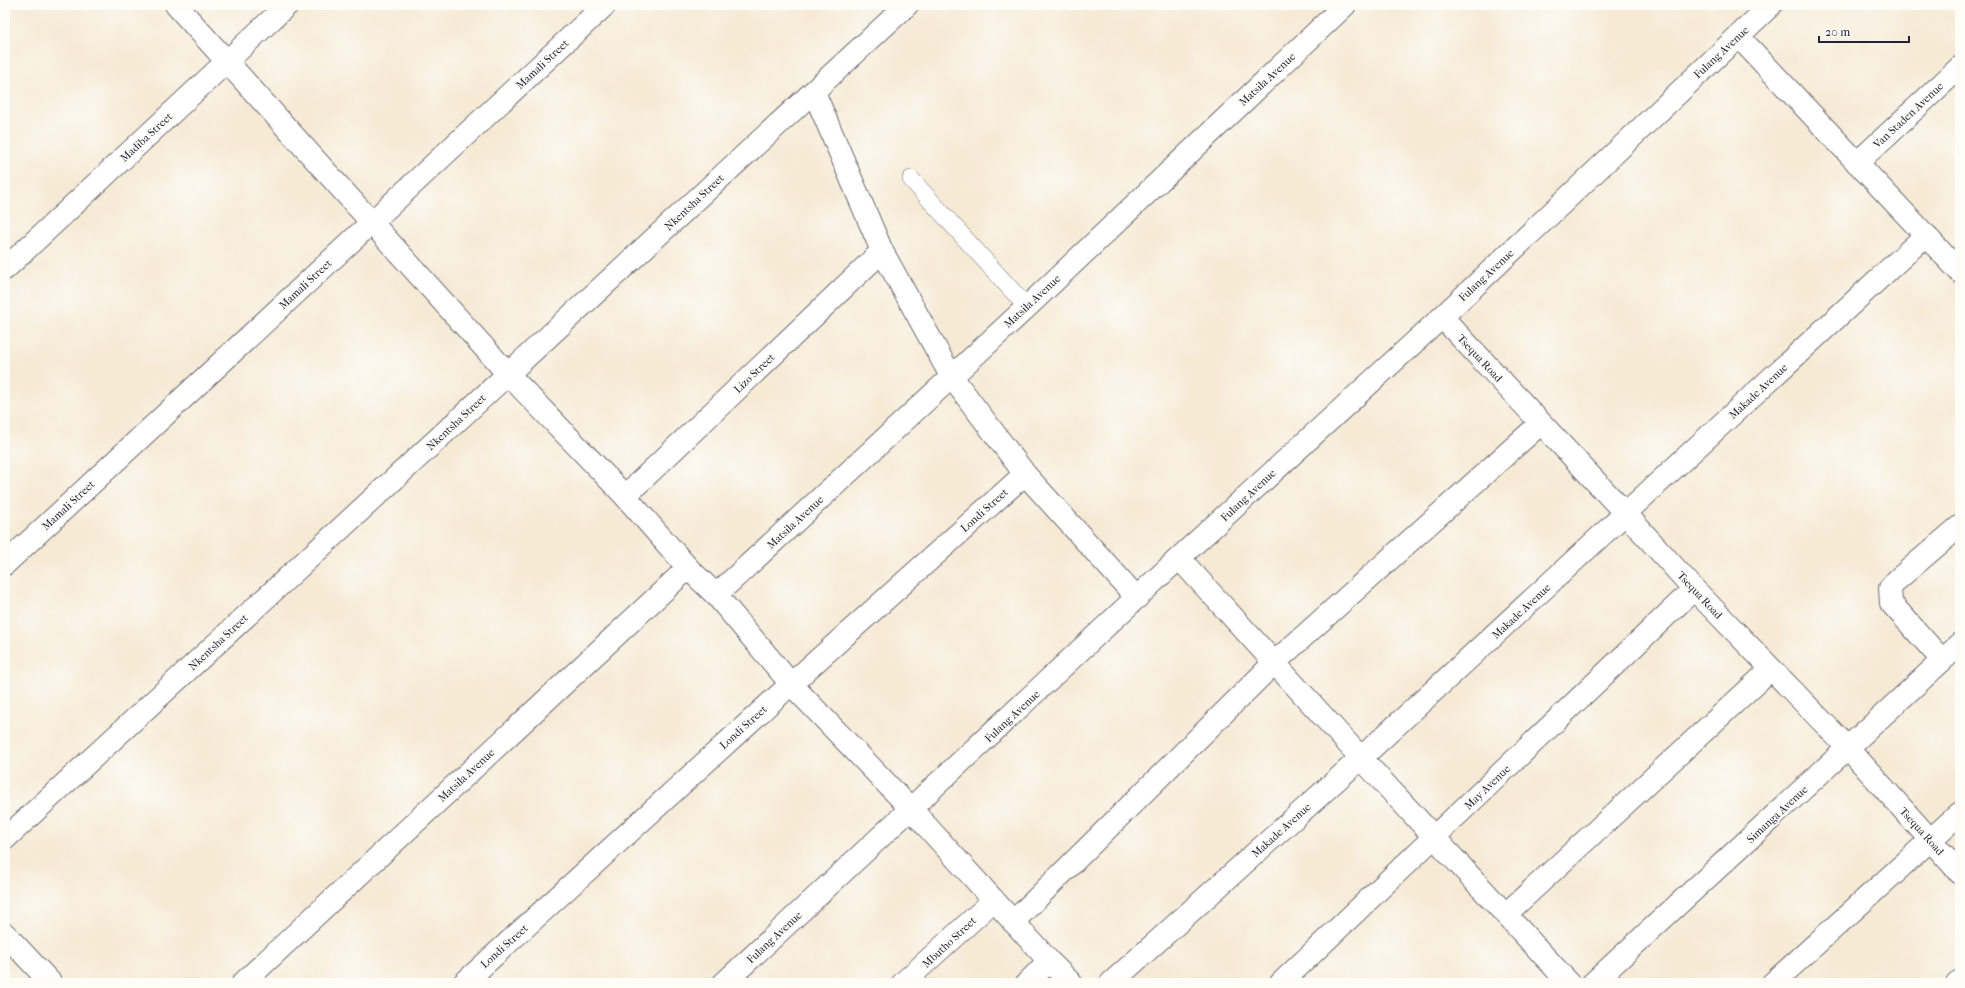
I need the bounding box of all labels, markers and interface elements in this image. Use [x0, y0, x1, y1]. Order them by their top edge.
scale bar [1819, 18, 1909, 44]
street label: Fulang Avenue [1691, 23, 1752, 81]
text: 20 m [1825, 25, 1850, 39]
street label: Mamali Street [513, 37, 571, 92]
street label: Matsila Avenue [1236, 50, 1299, 109]
street label: Van Staden Avenue [1870, 79, 1946, 152]
street label: Madiba Street [118, 110, 175, 165]
street label: Nkentsha Street [662, 172, 727, 233]
street label: Fulang Avenue [1456, 246, 1517, 304]
street label: Mamali Street [276, 257, 334, 312]
street label: Matsila Avenue [1001, 272, 1064, 331]
street label: Tsequa Road [1454, 332, 1505, 385]
street label: Lizo Street [731, 351, 778, 396]
street label: Makade Avenue [1726, 361, 1791, 422]
street label: Nkentsha Street [424, 392, 489, 453]
street label: Fulang Avenue [1218, 466, 1279, 524]
street label: Mamali Street [39, 478, 97, 533]
street label: Londi Street [958, 486, 1011, 535]
street label: Matsila Avenue [764, 493, 827, 552]
street label: Tsequa Road [1674, 569, 1725, 622]
street label: Makade Avenue [1489, 581, 1554, 642]
street label: Nkentsha Street [186, 612, 251, 673]
street label: Fulang Avenue [982, 687, 1043, 745]
street label: Londi Street [717, 703, 770, 752]
street label: Matsila Avenue [435, 746, 498, 805]
street label: May Avenue [1462, 762, 1513, 812]
street label: Simanga Avenue [1744, 783, 1811, 846]
street label: Makade Avenue [1249, 800, 1314, 860]
street label: Tsequa Road [1897, 805, 1947, 859]
street label: Fulang Avenue [744, 908, 805, 966]
street label: Mbutho Street [920, 914, 979, 971]
street label: Londi Street [478, 922, 531, 971]

